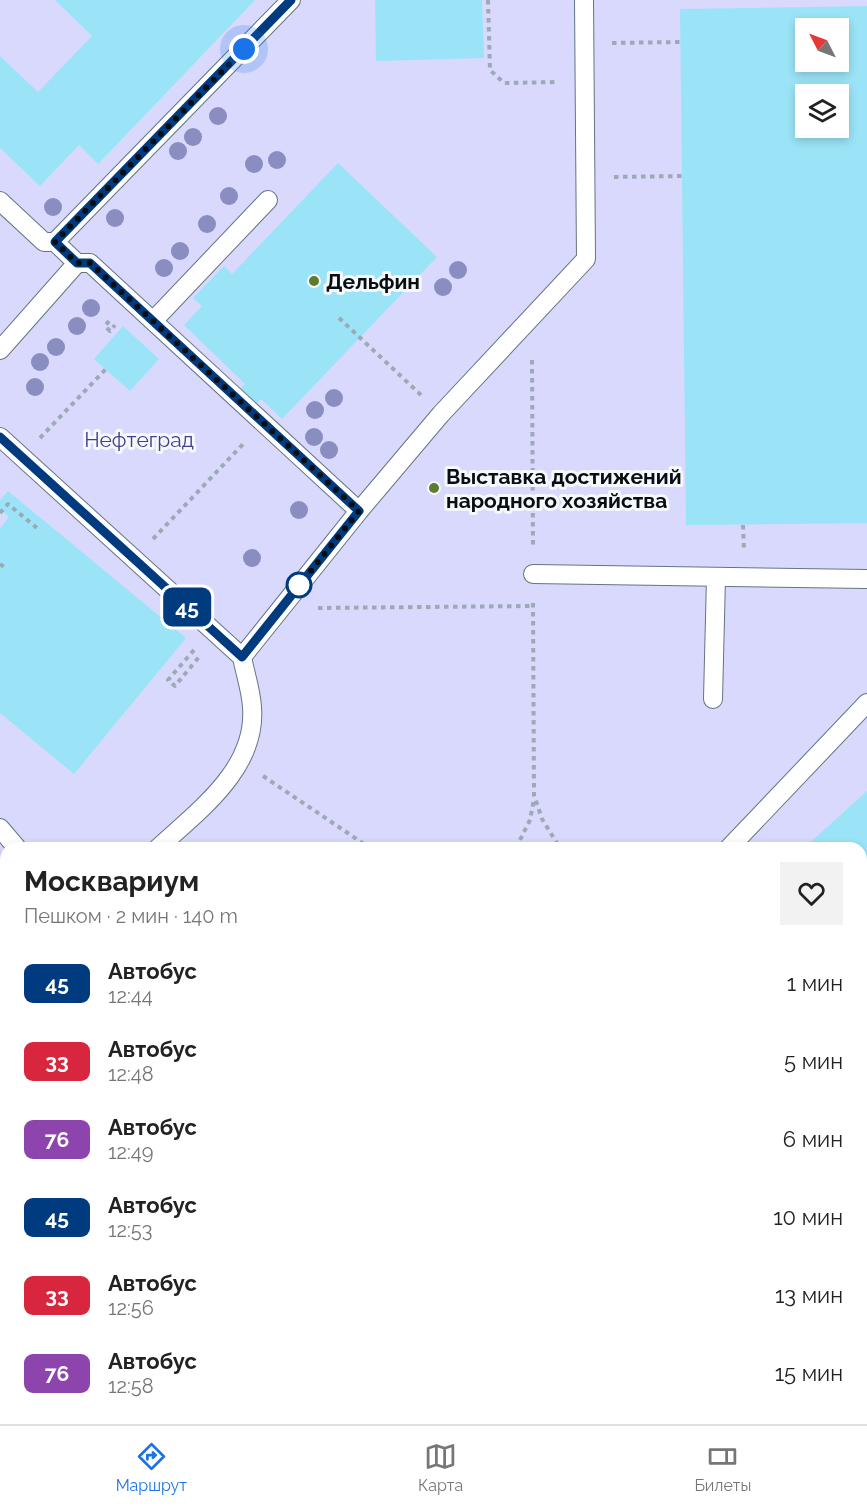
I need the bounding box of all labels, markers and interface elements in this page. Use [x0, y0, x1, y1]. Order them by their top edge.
north arrow [795, 18, 849, 72]
map controls [795, 18, 849, 138]
your location [229, 34, 259, 64]
button: layers [795, 84, 849, 138]
place label: Дельфин [326, 269, 420, 294]
marker: Дельфин [307, 274, 321, 288]
park label: Нефтеград [84, 427, 194, 452]
place label: Выставка достижений народного хозяйства [446, 464, 682, 513]
marker: Выставка достижений народного хозяйства [427, 481, 441, 495]
unlabelled marker [286, 572, 312, 598]
line badge: 45 [160, 588, 214, 626]
text: 45 [175, 595, 199, 620]
button: heart [780, 862, 843, 925]
text: Москвариум [24, 865, 199, 898]
text: Пешком · 2 мин · 140 m [24, 904, 238, 928]
text: Автобус [108, 958, 197, 984]
text: 1 мин [787, 970, 843, 996]
text: 45 [45, 971, 69, 996]
text: 12:44 [108, 984, 153, 1008]
text: Автобус [108, 1036, 197, 1062]
text: 5 мин [784, 1048, 843, 1074]
text: 33 [45, 1049, 69, 1074]
text: 12:48 [108, 1062, 154, 1086]
text: Автобус [108, 1114, 197, 1140]
text: 6 мин [783, 1126, 843, 1152]
text: 76 [45, 1127, 69, 1152]
text: 12:49 [108, 1140, 153, 1164]
text: Автобус [108, 1192, 197, 1218]
text: 10 мин [773, 1204, 843, 1230]
text: 45 [45, 1205, 69, 1230]
text: 12:53 [108, 1218, 152, 1242]
text: Автобус [108, 1270, 197, 1296]
text: 13 мин [775, 1282, 843, 1308]
text: 33 [45, 1283, 69, 1308]
text: 12:56 [108, 1296, 154, 1320]
text: Автобус [108, 1348, 197, 1374]
text: 15 мин [775, 1360, 843, 1386]
text: 76 [45, 1361, 69, 1386]
text: 12:58 [108, 1374, 154, 1398]
tab: Маршрут [116, 1440, 187, 1495]
tab: Карта [418, 1440, 463, 1495]
tab: Билеты [694, 1440, 751, 1495]

